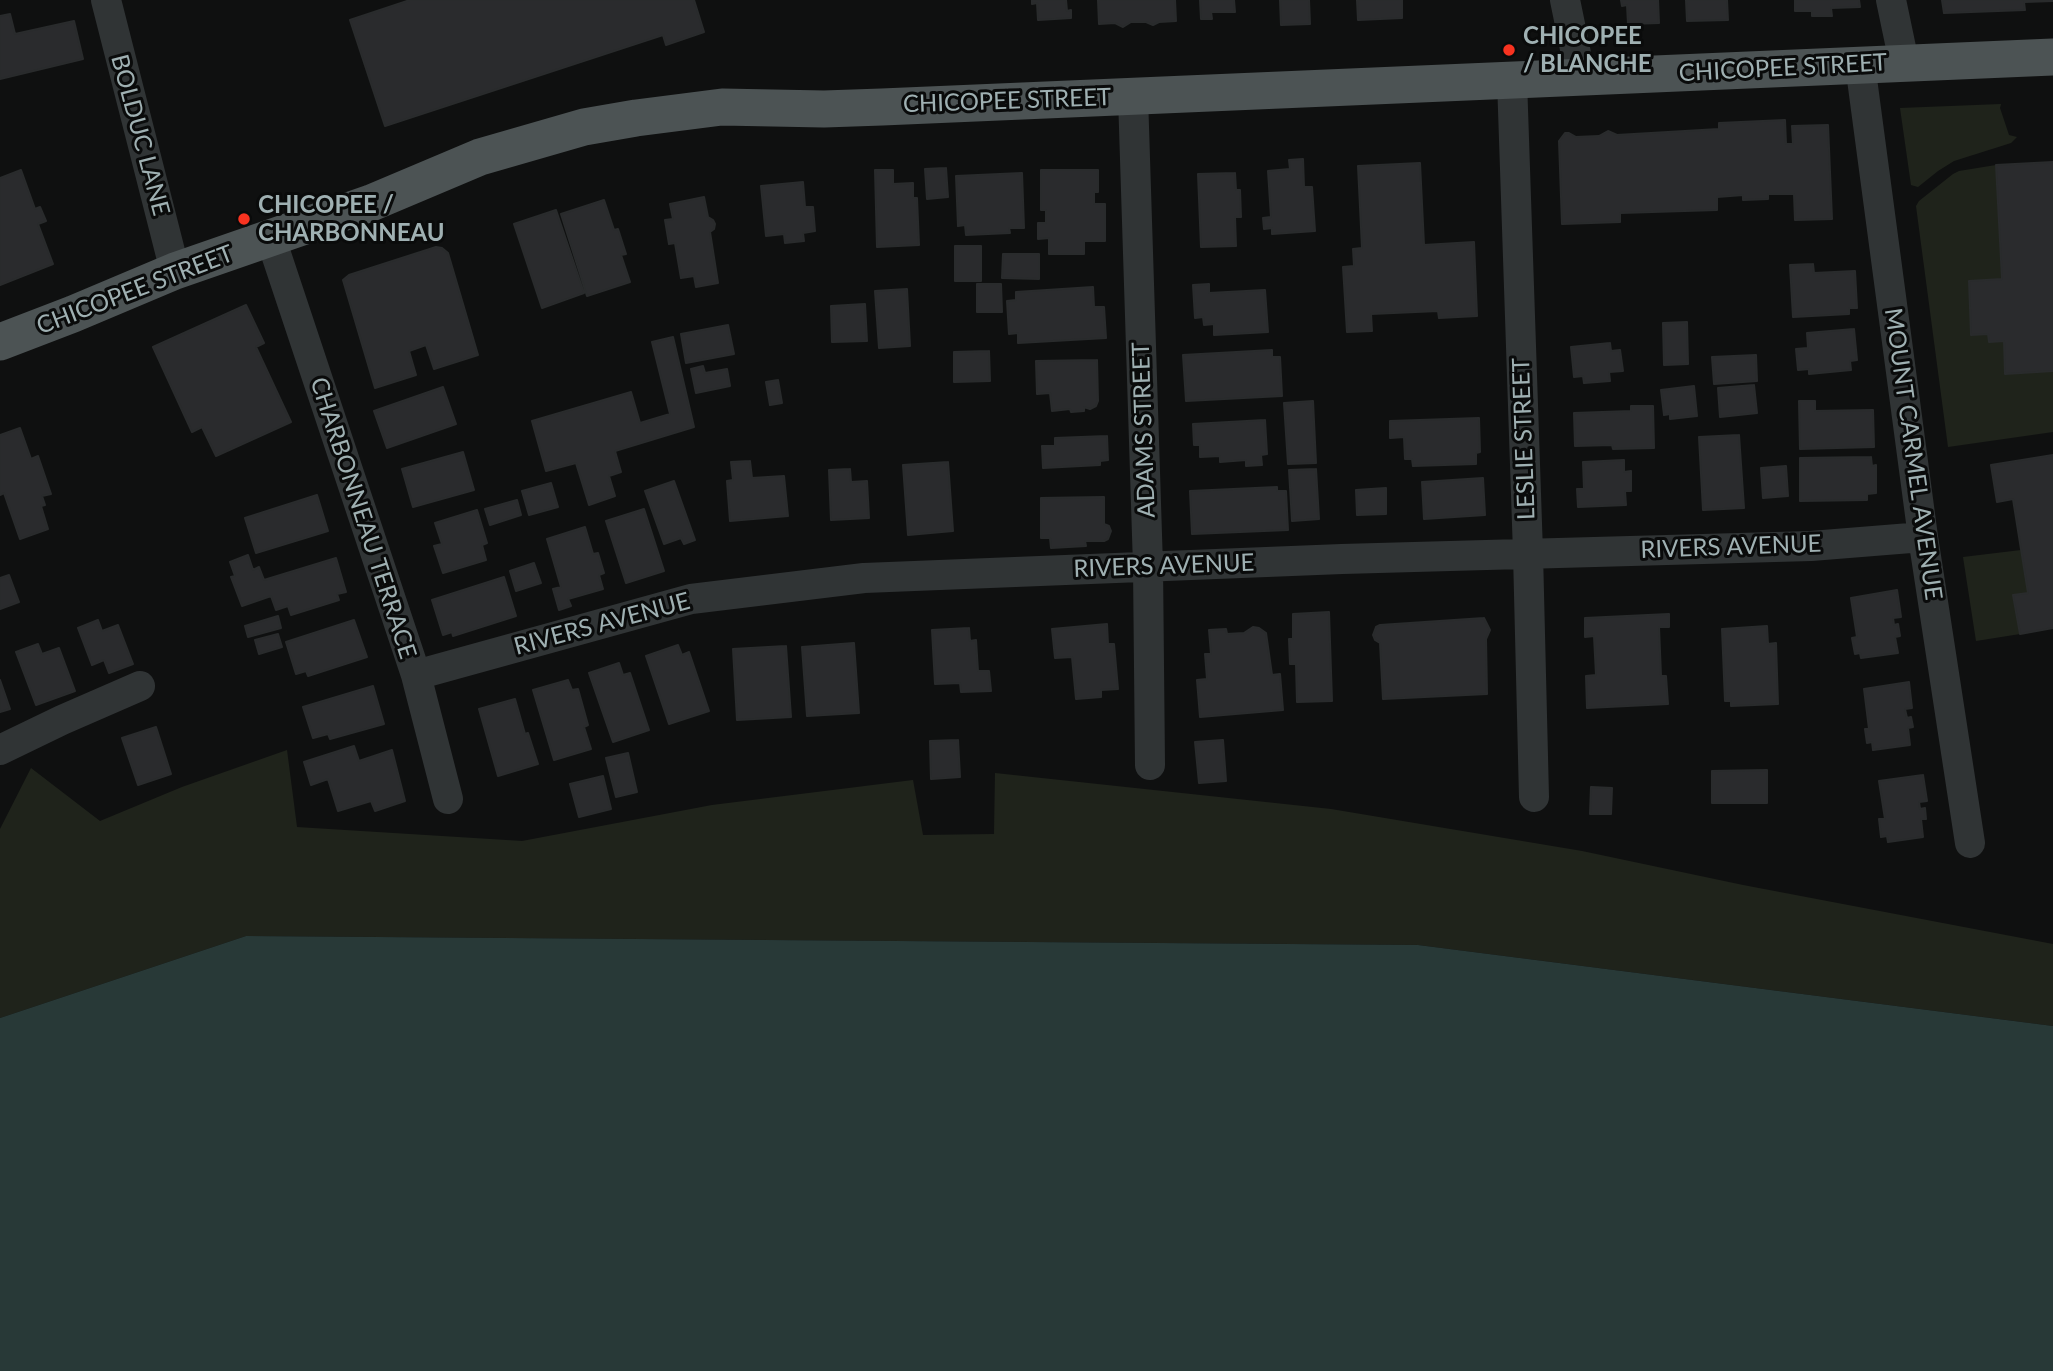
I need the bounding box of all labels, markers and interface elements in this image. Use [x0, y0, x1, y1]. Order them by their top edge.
place label: CHICOPEE / BLANCHE [1523, 22, 1652, 78]
marker: CHICOPEE / BLANCHE [1501, 42, 1517, 58]
street label: CHICOPEE STREET [1678, 48, 1888, 88]
street label: BOLDUC LANE [105, 51, 175, 219]
street label: CHICOPEE STREET [902, 83, 1112, 119]
place label: CHICOPEE / CHARBONNEAU [258, 191, 445, 247]
marker: CHICOPEE / CHARBONNEAU [236, 211, 252, 227]
street label: CHICOPEE STREET [33, 239, 237, 341]
street label: MOUNT CARMEL AVENUE [1878, 306, 1948, 602]
street label: ADAMS STREET [1127, 342, 1161, 518]
street label: LESLIE STREET [1507, 357, 1541, 521]
street label: CHARBONNEAU TERRACE [304, 374, 422, 662]
street label: RIVERS AVENUE [1640, 529, 1822, 565]
street label: RIVERS AVENUE [1073, 548, 1255, 584]
street label: RIVERS AVENUE [511, 587, 693, 661]

